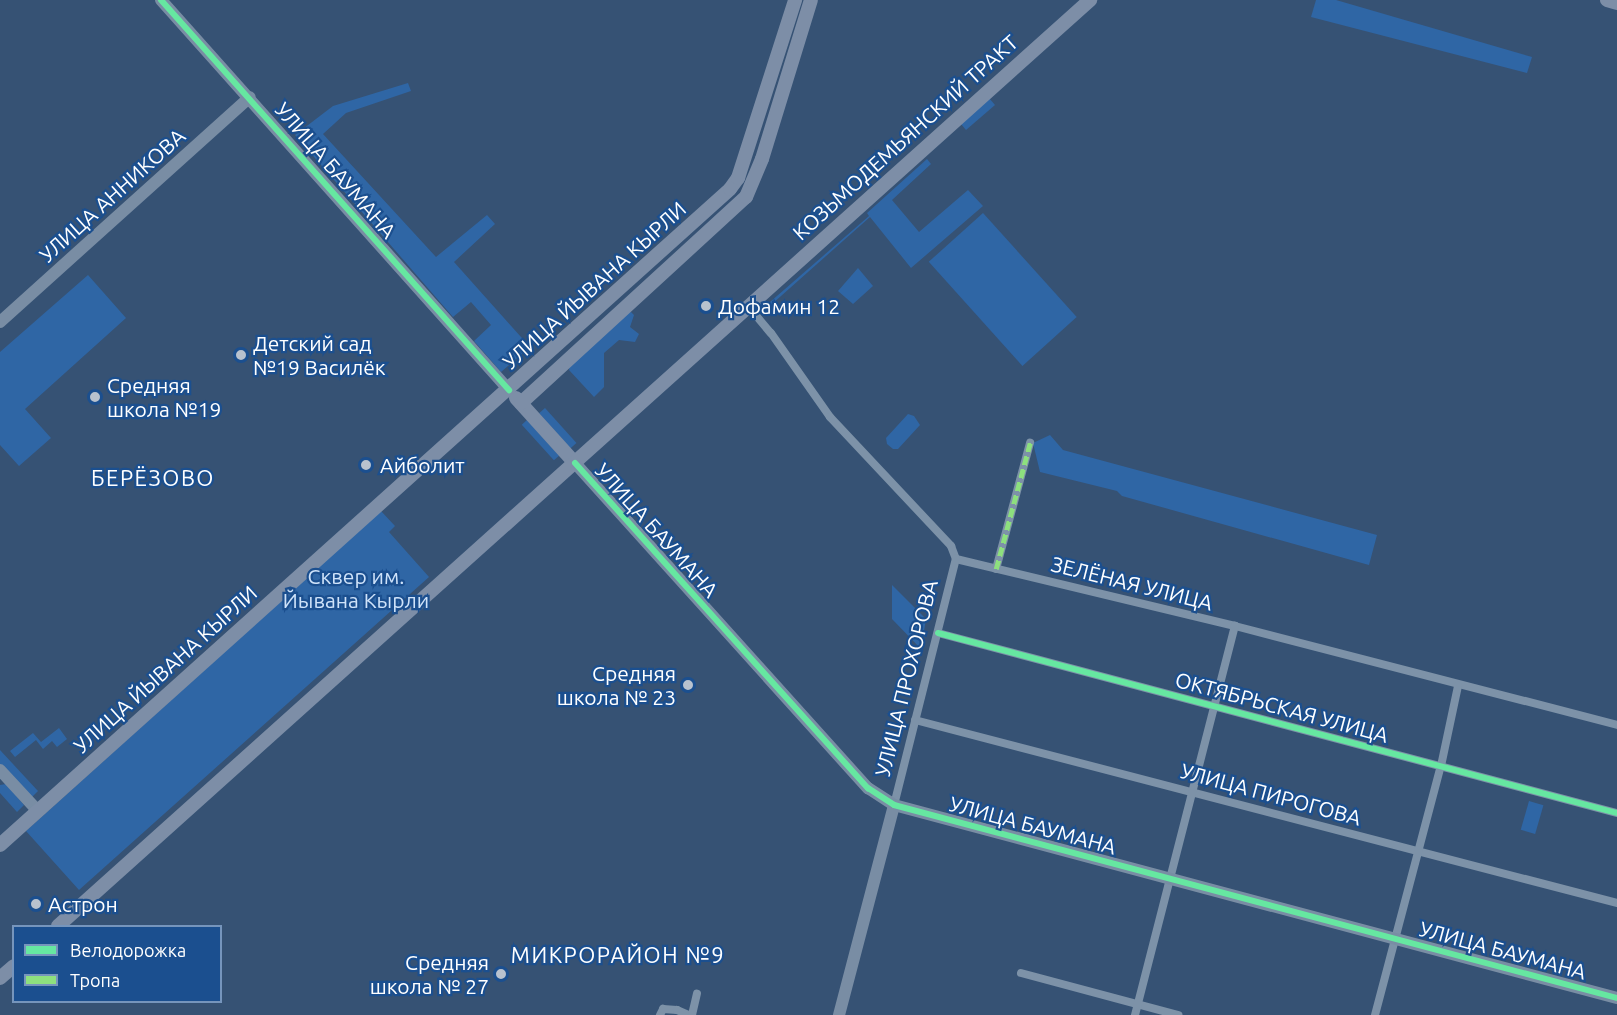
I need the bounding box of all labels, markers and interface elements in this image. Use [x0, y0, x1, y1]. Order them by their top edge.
street label: КОЗЬМОДЕМЬЯНСКИЙ ТРАКТ [787, 29, 1023, 245]
street label: УЛИЦА БАУМАНА [270, 97, 402, 243]
street label: УЛИЦА АННИКОВА [34, 123, 190, 267]
street label: УЛИЦА ЙЫВАНА КЫРЛИ [497, 196, 691, 374]
place label: Дофамин 12 [718, 293, 840, 319]
marker: Дофамин 12 [699, 299, 713, 313]
place label: Детский сад №19 Василёк [253, 330, 386, 380]
marker: Детский сад №19 Василёк [234, 348, 248, 362]
place label: Средняя школа №19 [107, 372, 221, 422]
marker: Средняя школа №19 [88, 390, 102, 404]
place label: Айболит [380, 452, 465, 478]
marker: Айболит [357, 456, 375, 474]
street label: УЛИЦА БАУМАНА [590, 458, 724, 602]
district label: БЕРЁЗОВО [91, 465, 215, 491]
street label: ЗЕЛЁНАЯ УЛИЦА [1049, 551, 1215, 615]
park label: Сквер им. Йывана Кырли [283, 563, 429, 613]
street label: УЛИЦА ПРОХОРОВА [869, 577, 943, 779]
street label: УЛИЦА ЙЫВАНА КЫРЛИ [68, 580, 262, 758]
place label: Средняя школа № 23 [557, 660, 676, 710]
street label: ОКТЯБРЬСКАЯ УЛИЦА [1173, 666, 1391, 748]
marker: Средняя школа № 23 [681, 678, 695, 692]
street label: УЛИЦА ПИРОГОВА [1178, 758, 1364, 830]
street label: УЛИЦА БАУМАНА [947, 791, 1119, 859]
place label: Астрон [48, 891, 118, 917]
marker: Астрон [29, 897, 43, 911]
street label: УЛИЦА БАУМАНА [1417, 916, 1589, 984]
legend [12, 925, 222, 1003]
text: Велодорожка [70, 940, 186, 960]
district label: МИКРОРАЙОН №9 [511, 942, 725, 968]
place label: Средняя школа № 27 [370, 949, 489, 999]
marker: Средняя школа № 27 [494, 967, 508, 981]
text: Тропа [70, 970, 120, 990]

